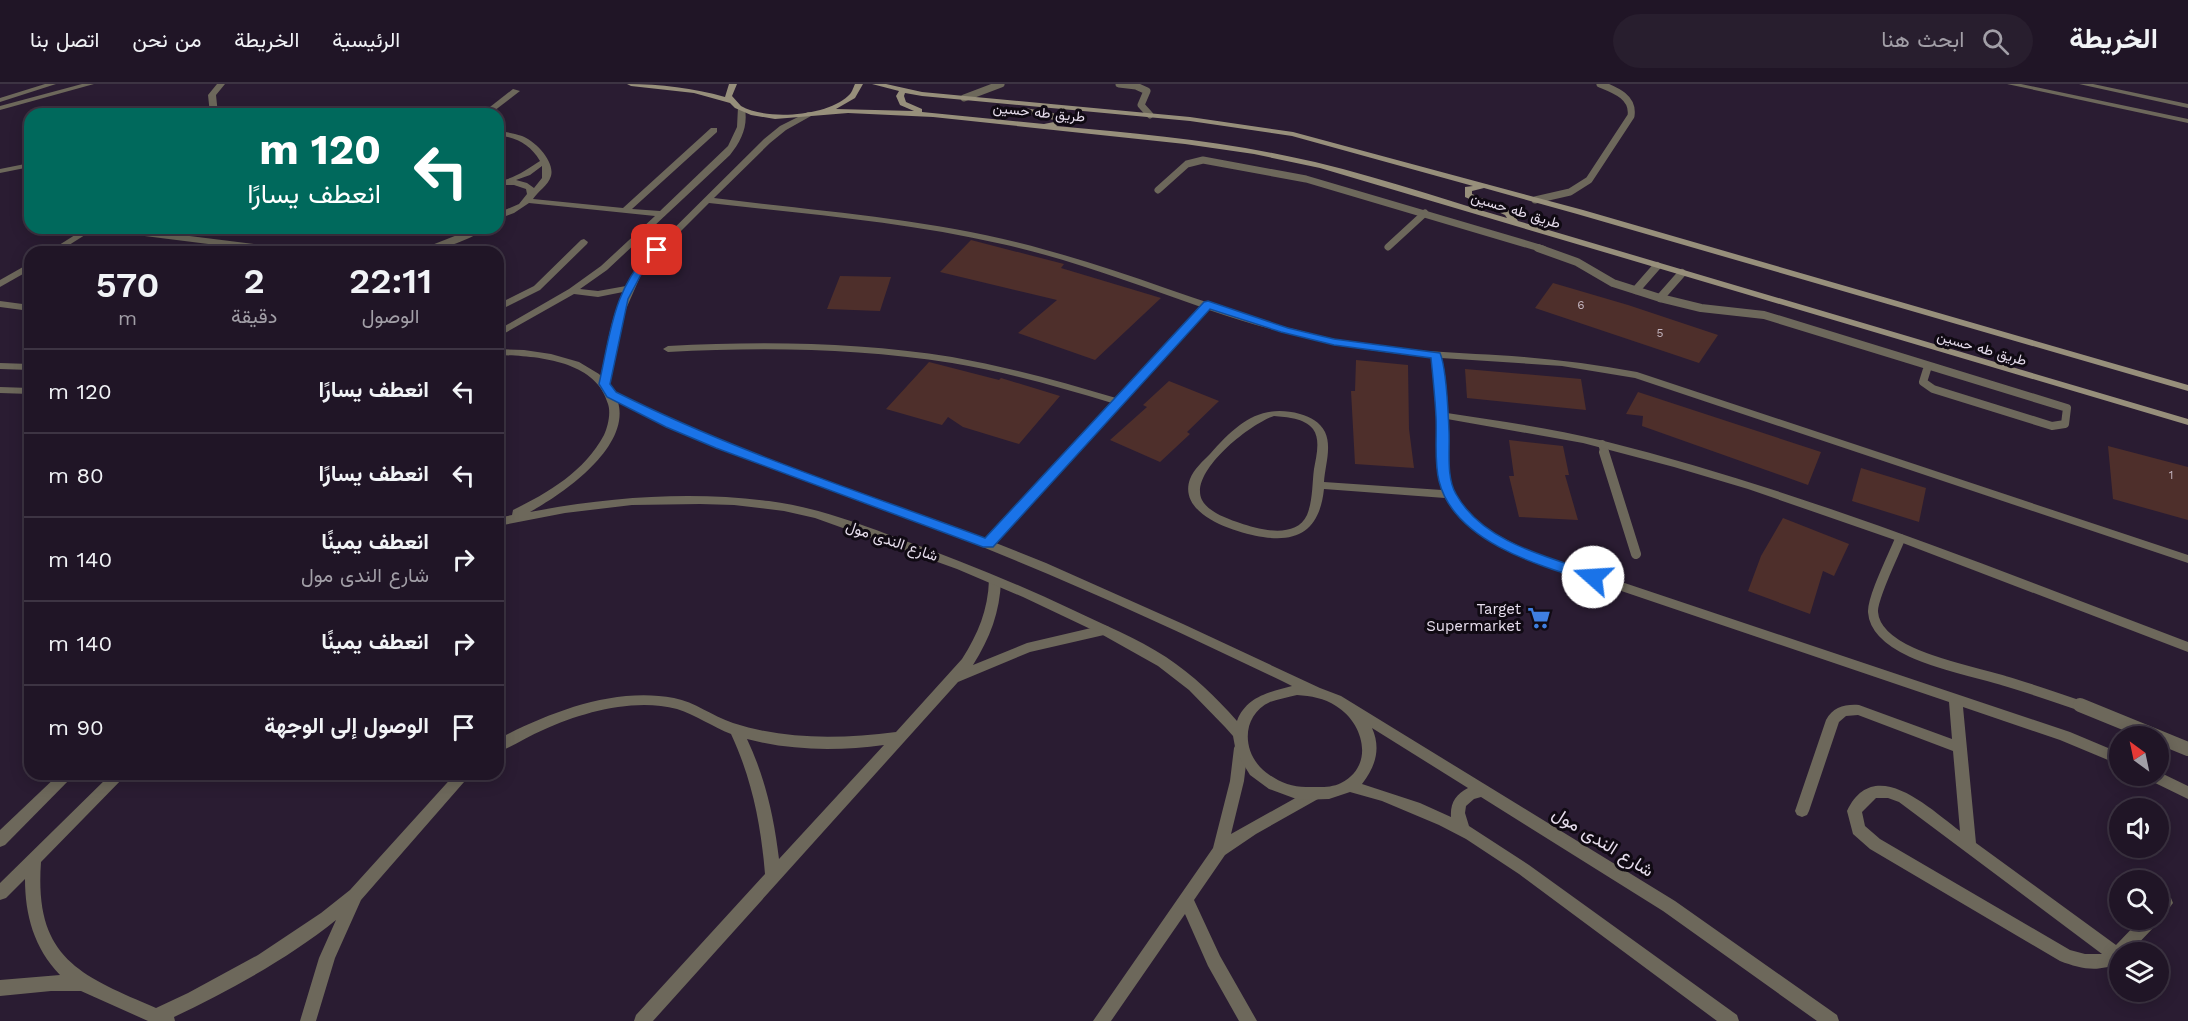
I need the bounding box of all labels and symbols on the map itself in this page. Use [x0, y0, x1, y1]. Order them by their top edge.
street label: طريق طه حسين [992, 99, 1086, 126]
street label: طريق طه حسين [1469, 189, 1563, 232]
pin [631, 224, 682, 275]
house number: 6 [1577, 298, 1585, 312]
house number: 5 [1657, 326, 1664, 340]
street label: طريق طه حسين [1935, 328, 2029, 369]
house number: 1 [2169, 468, 2173, 482]
street label: شارع الندى مول [843, 517, 941, 567]
position arrow [1561, 545, 1625, 609]
place label: Target Supermarket [1426, 600, 1522, 635]
supermarket icon: Target Supermarket [1526, 605, 1552, 631]
north arrow [2109, 726, 2169, 786]
street label: شارع الندى مول [1548, 802, 1658, 883]

